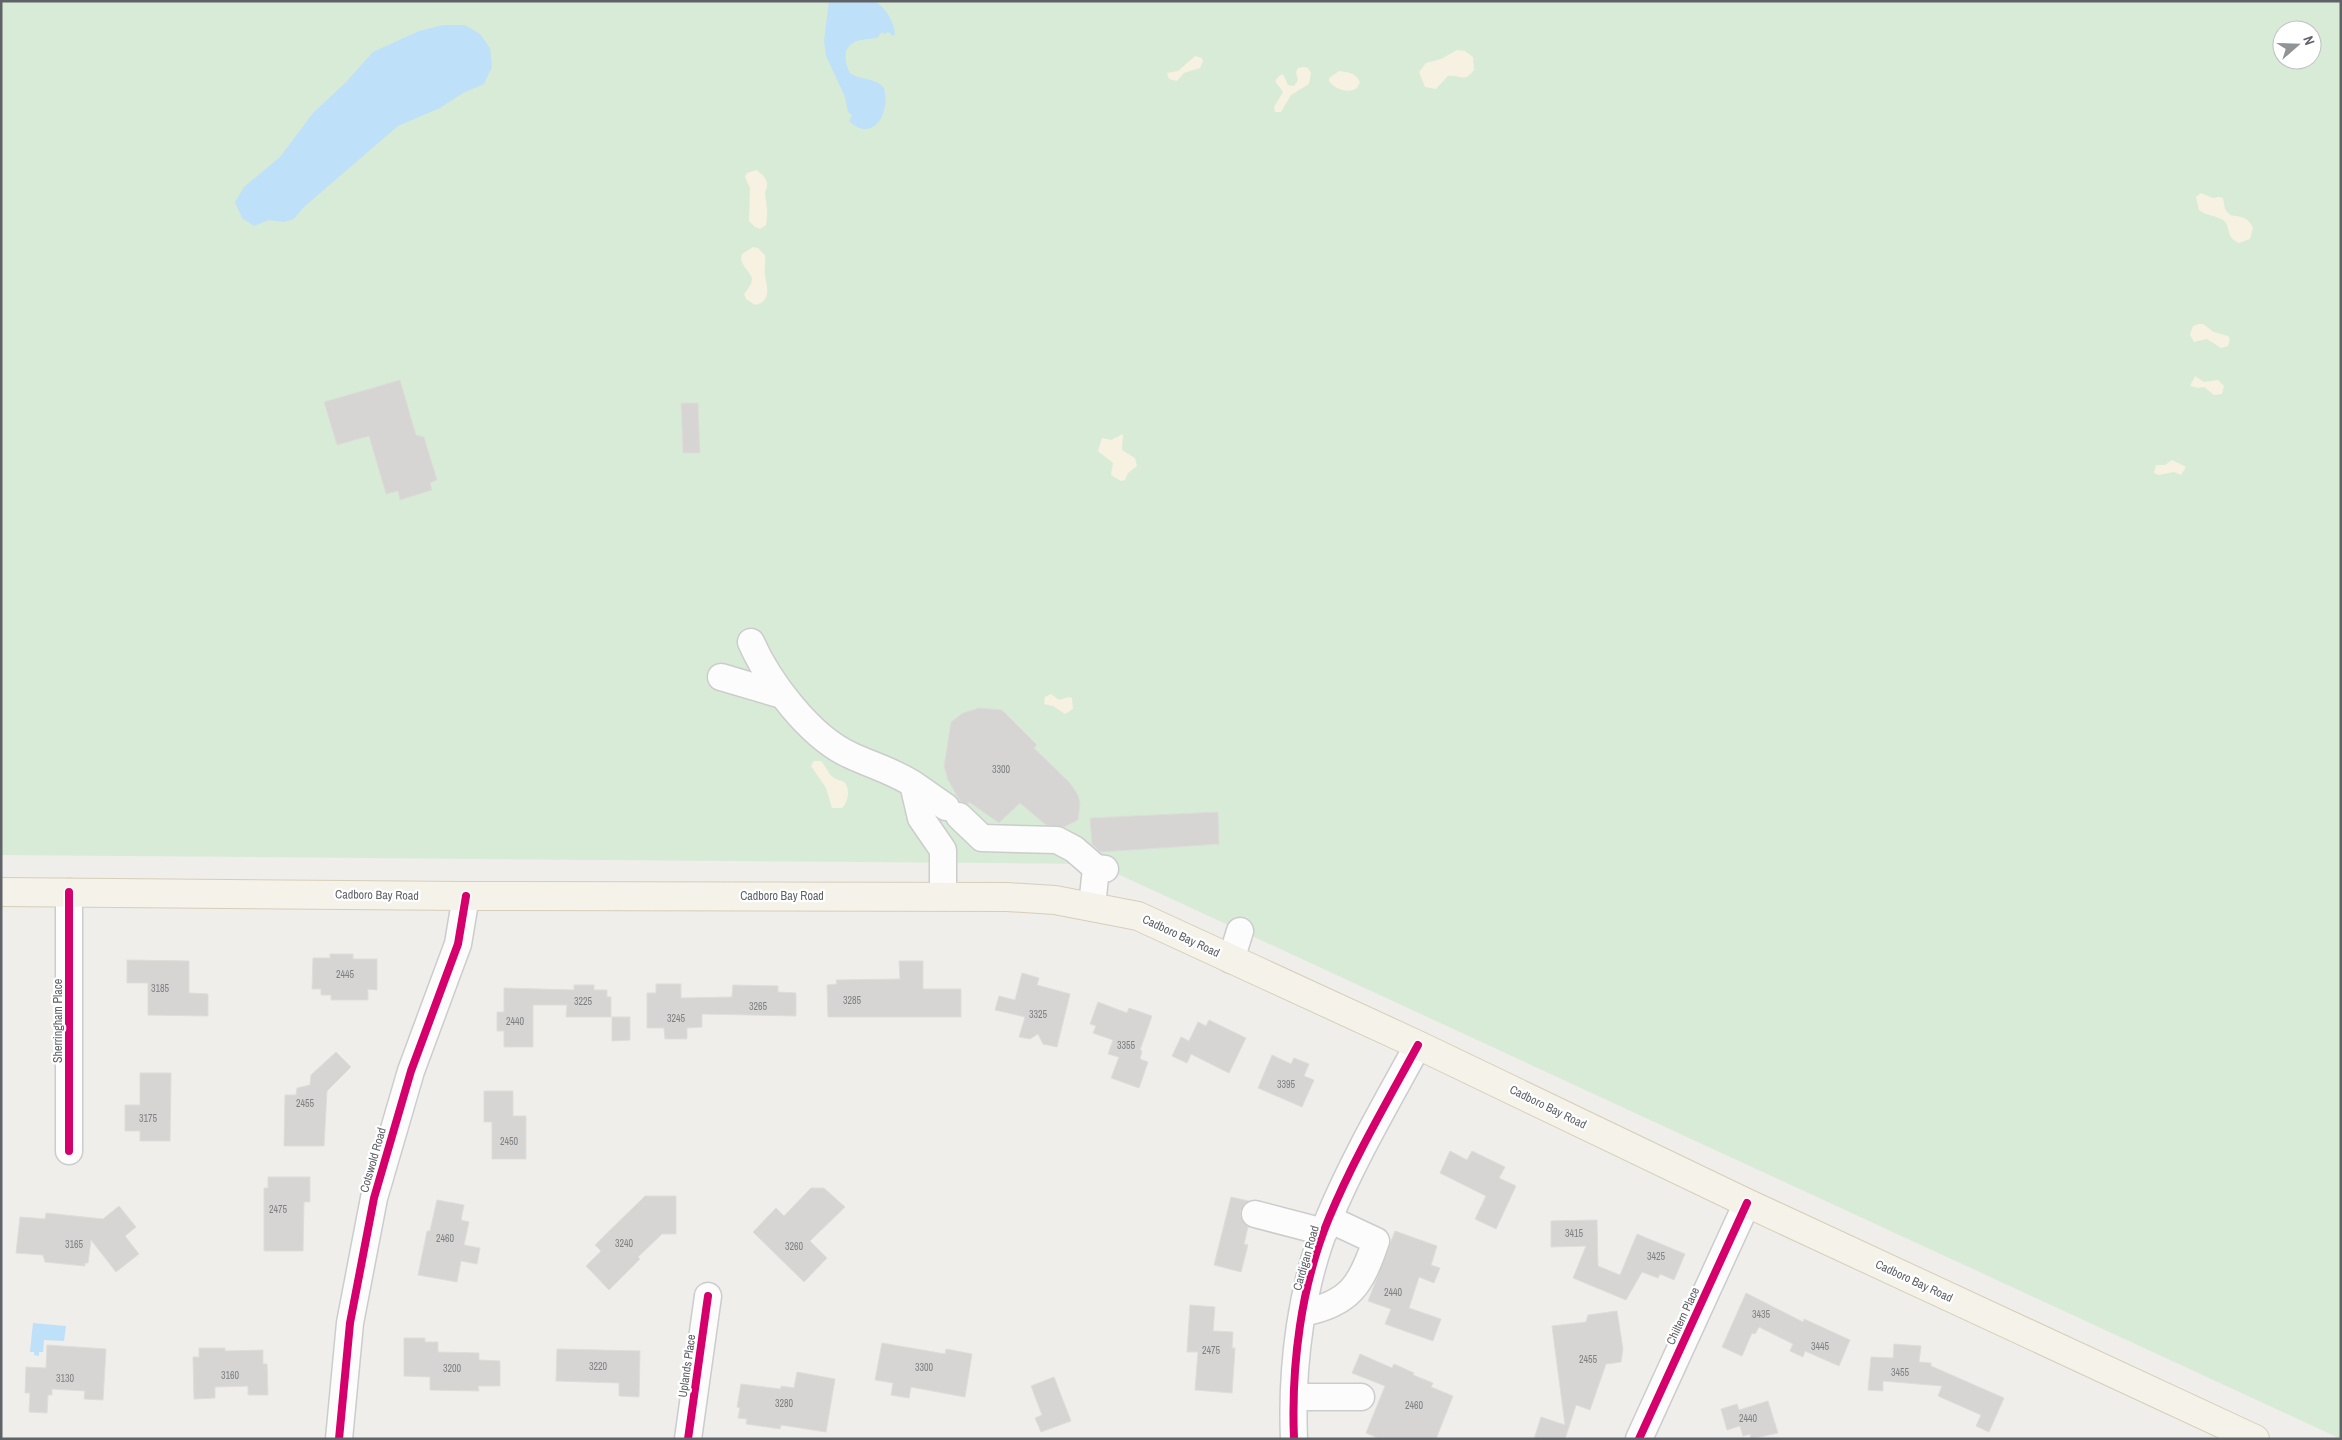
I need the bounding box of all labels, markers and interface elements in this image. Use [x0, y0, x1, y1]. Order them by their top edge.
north arrow [2272, 20, 2322, 70]
text: N [2299, 34, 2319, 48]
house number: 3300 [992, 763, 1011, 776]
street label: Cadboro Bay Road [335, 886, 419, 904]
street label: Cadboro Bay Road [740, 888, 824, 904]
street label: Cadboro Bay Road [1140, 911, 1222, 961]
house number: 2445 [336, 968, 355, 981]
street label: Sherringham Place [50, 979, 66, 1063]
house number: 3185 [151, 982, 170, 995]
house number: 3285 [843, 994, 862, 1007]
house number: 3225 [574, 995, 593, 1008]
house number: 3265 [749, 1000, 768, 1013]
house number: 3325 [1029, 1008, 1048, 1021]
house number: 3245 [667, 1012, 686, 1025]
house number: 2440 [506, 1015, 525, 1028]
house number: 3355 [1117, 1039, 1136, 1052]
house number: 3395 [1277, 1078, 1296, 1091]
street label: Cadboro Bay Road [1507, 1081, 1589, 1133]
house number: 2455 [296, 1097, 315, 1110]
house number: 3175 [139, 1112, 158, 1125]
street label: Cotswold Road [356, 1126, 390, 1194]
house number: 2450 [500, 1135, 519, 1148]
house number: 2475 [269, 1203, 288, 1216]
street label: Cardigan Road [1289, 1224, 1323, 1292]
house number: 3415 [1565, 1227, 1584, 1240]
house number: 2460 [436, 1232, 455, 1245]
house number: 3240 [615, 1237, 634, 1250]
house number: 3165 [65, 1238, 84, 1251]
house number: 3260 [785, 1240, 804, 1253]
house number: 3425 [1647, 1250, 1666, 1263]
street label: Cadboro Bay Road [1873, 1256, 1955, 1306]
street label: Chiltern Place [1663, 1285, 1703, 1347]
house number: 2440 [1384, 1286, 1403, 1299]
house number: 3435 [1752, 1308, 1771, 1321]
street label: Uplands Place [675, 1333, 699, 1399]
house number: 3445 [1811, 1340, 1830, 1353]
house number: 2475 [1202, 1344, 1221, 1357]
house number: 2455 [1579, 1353, 1598, 1366]
house number: 3220 [589, 1360, 608, 1373]
house number: 3300 [915, 1361, 934, 1374]
house number: 3200 [443, 1362, 462, 1375]
house number: 3455 [1891, 1366, 1910, 1379]
house number: 3160 [221, 1369, 240, 1382]
house number: 3130 [56, 1372, 75, 1385]
house number: 3280 [775, 1397, 794, 1410]
house number: 2460 [1405, 1399, 1424, 1412]
house number: 2440 [1739, 1412, 1758, 1425]

